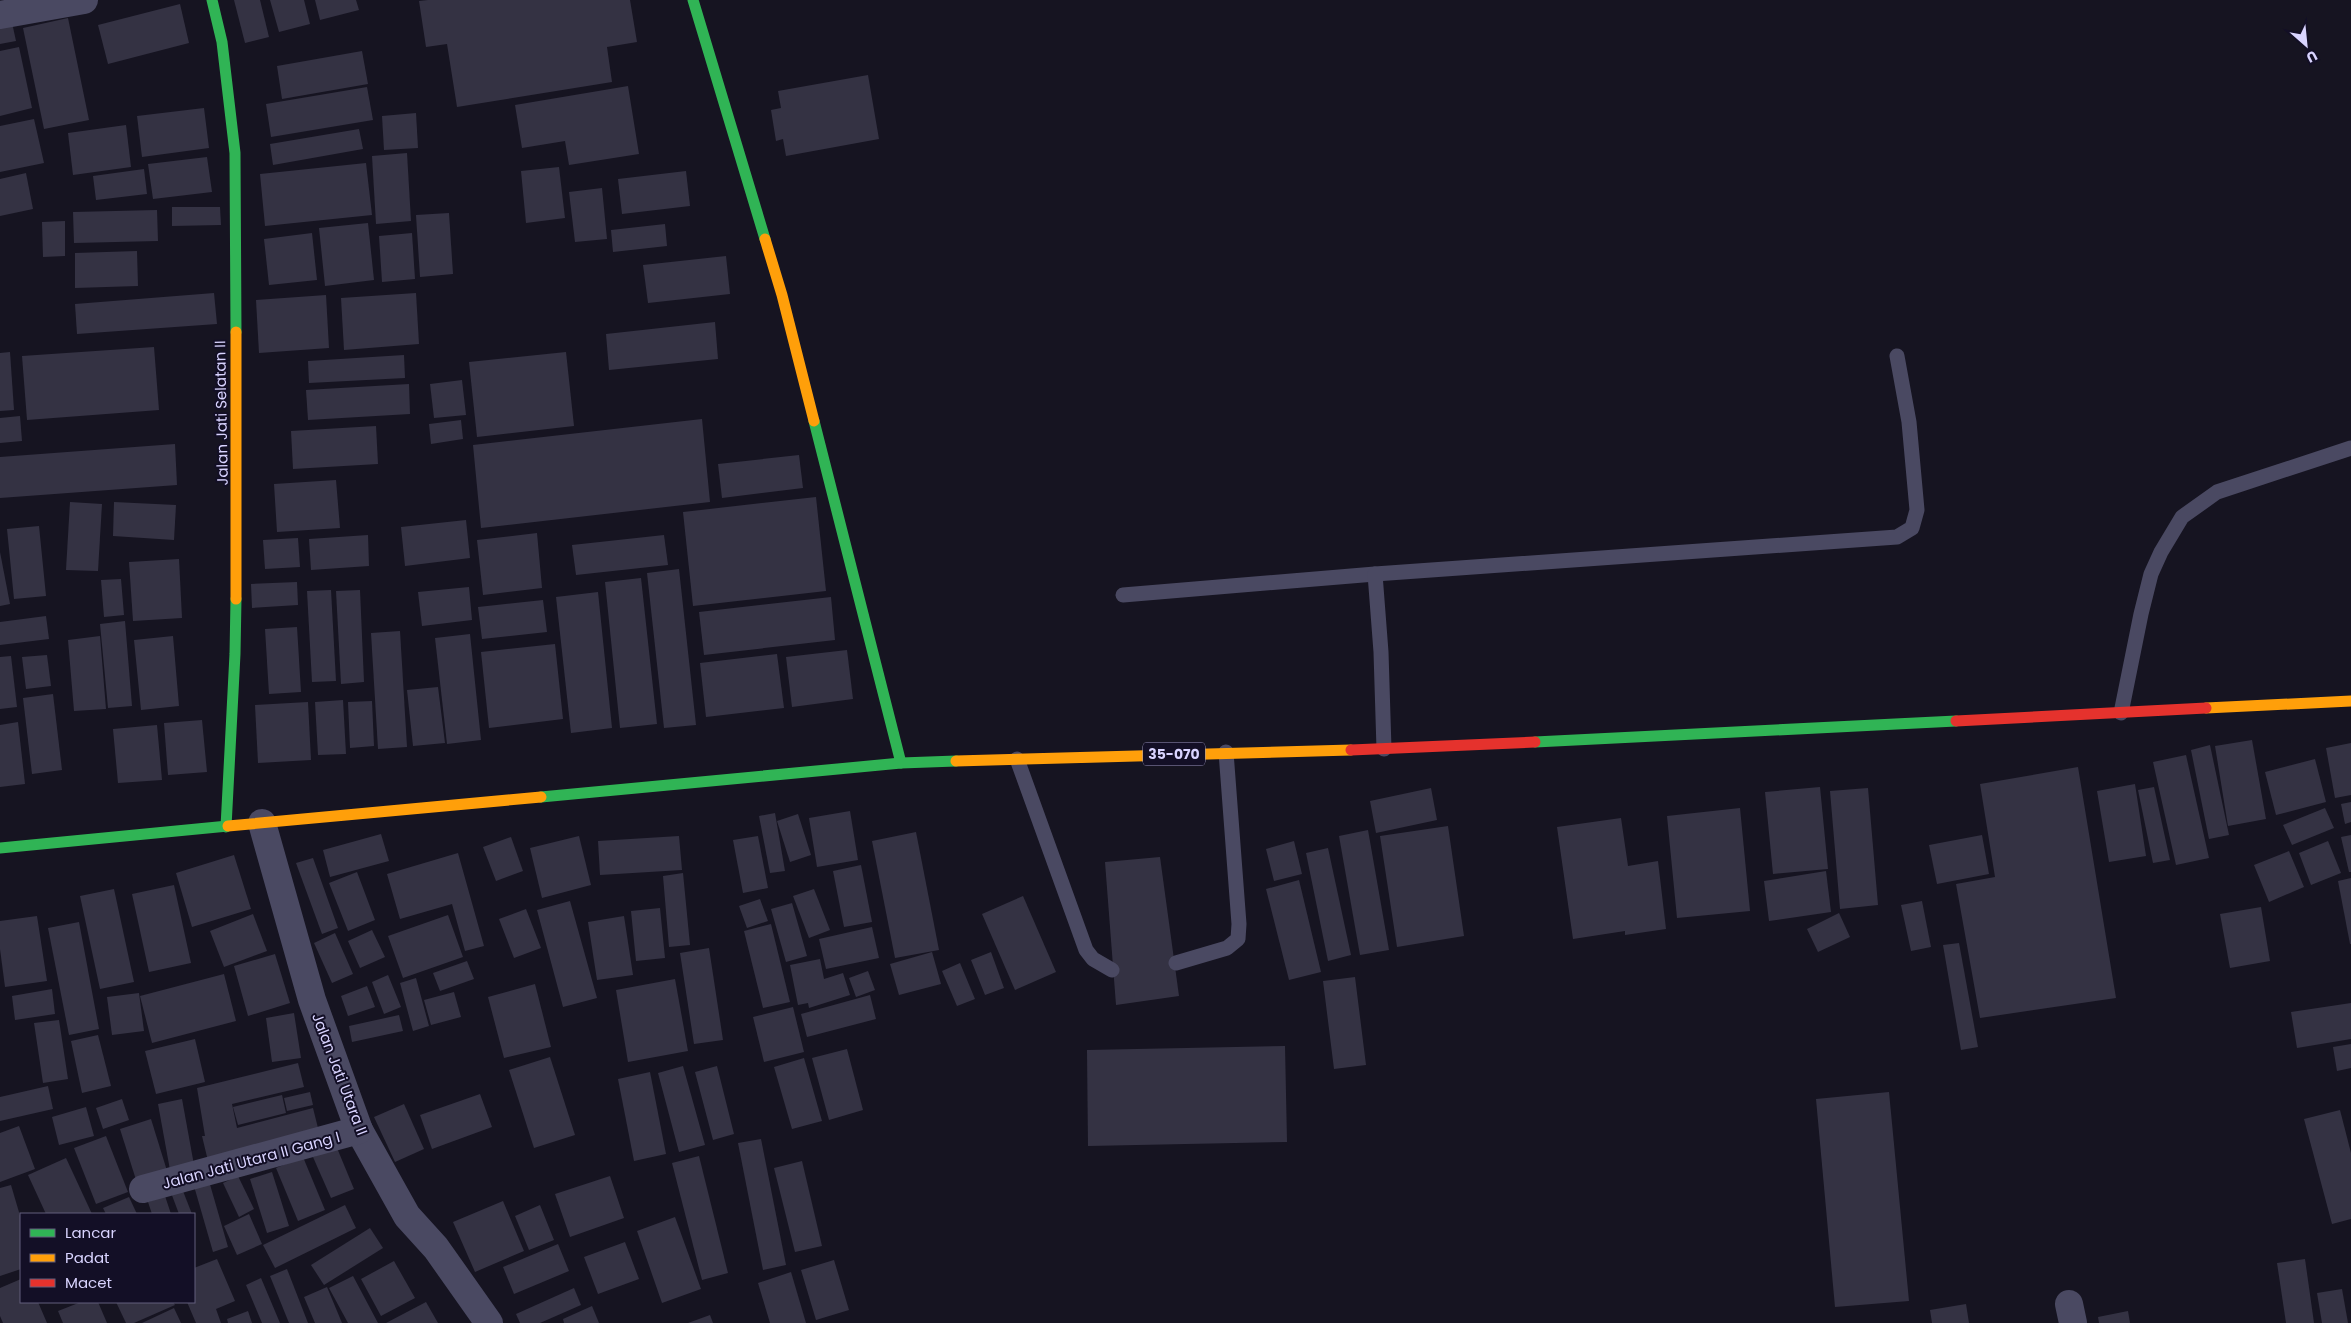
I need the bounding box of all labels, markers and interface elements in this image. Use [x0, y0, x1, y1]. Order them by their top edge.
north arrow [2281, 20, 2331, 70]
text: U [2303, 45, 2321, 68]
street label: Jalan Jati Selatan II [209, 340, 233, 486]
road number: 35-070 [1143, 742, 1205, 766]
street label: Jalan Jati Utara II [307, 1010, 373, 1138]
street label: Jalan Jati Utara II Gang I [160, 1126, 342, 1194]
legend [20, 1213, 195, 1303]
text: Lancar [65, 1222, 116, 1243]
text: Padat [65, 1247, 110, 1268]
text: Macet [65, 1272, 112, 1293]

